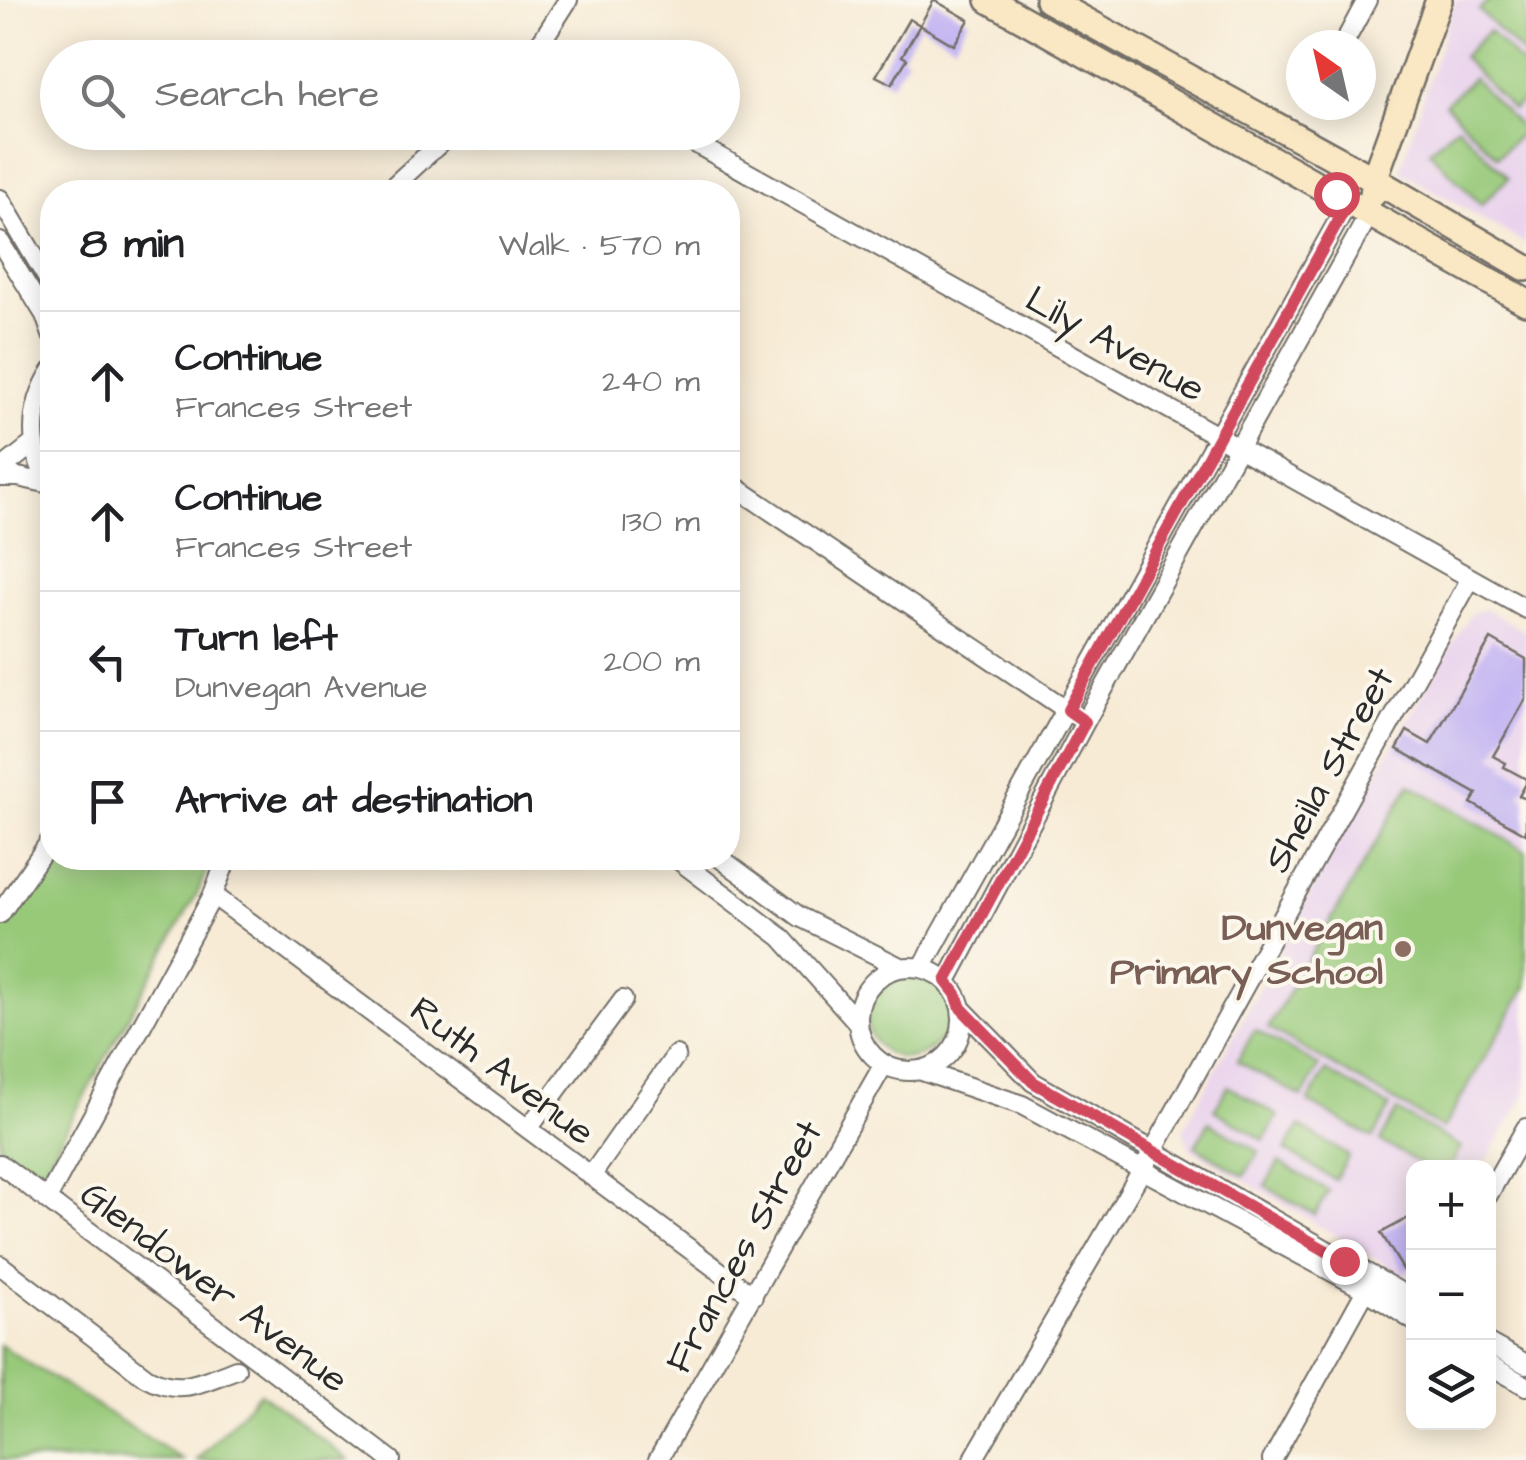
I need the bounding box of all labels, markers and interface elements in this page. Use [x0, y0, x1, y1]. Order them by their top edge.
north arrow [1286, 30, 1376, 120]
search box [40, 40, 740, 150]
icon: search [75, 68, 130, 123]
text: Search here [155, 69, 379, 121]
route start [1314, 172, 1360, 218]
text: 8 min [80, 216, 184, 274]
text: Walk · 570 m [499, 223, 700, 268]
street label: Lily Avenue [1016, 274, 1214, 416]
text: Continue [175, 333, 322, 385]
icon: ahead [80, 354, 135, 409]
text: 240 m [602, 359, 700, 404]
text: Frances Street [175, 385, 412, 430]
text: Continue [175, 473, 322, 525]
icon: ahead [80, 494, 135, 549]
text: 130 m [622, 499, 700, 544]
text: Frances Street [175, 525, 412, 570]
text: Turn left [175, 613, 338, 665]
icon: left [80, 634, 135, 689]
text: 200 m [604, 639, 700, 684]
street label: Sheila Street [1252, 658, 1408, 882]
text: Dunvegan Avenue [175, 665, 427, 710]
icon: arrive [80, 774, 135, 829]
text: Arrive at destination [175, 775, 532, 827]
place label: Dunvegan Primary School [1110, 903, 1383, 1001]
marker: Dunvegan Primary School [1392, 938, 1414, 960]
street label: Ruth Avenue [399, 985, 605, 1158]
street label: Frances Street [654, 1111, 836, 1383]
map controls [1406, 1160, 1496, 1430]
button: + [1406, 1160, 1496, 1250]
street label: Glendower Avenue [69, 1169, 359, 1406]
route end [1322, 1239, 1368, 1285]
button: − [1406, 1250, 1496, 1340]
button: layers [1406, 1340, 1496, 1430]

